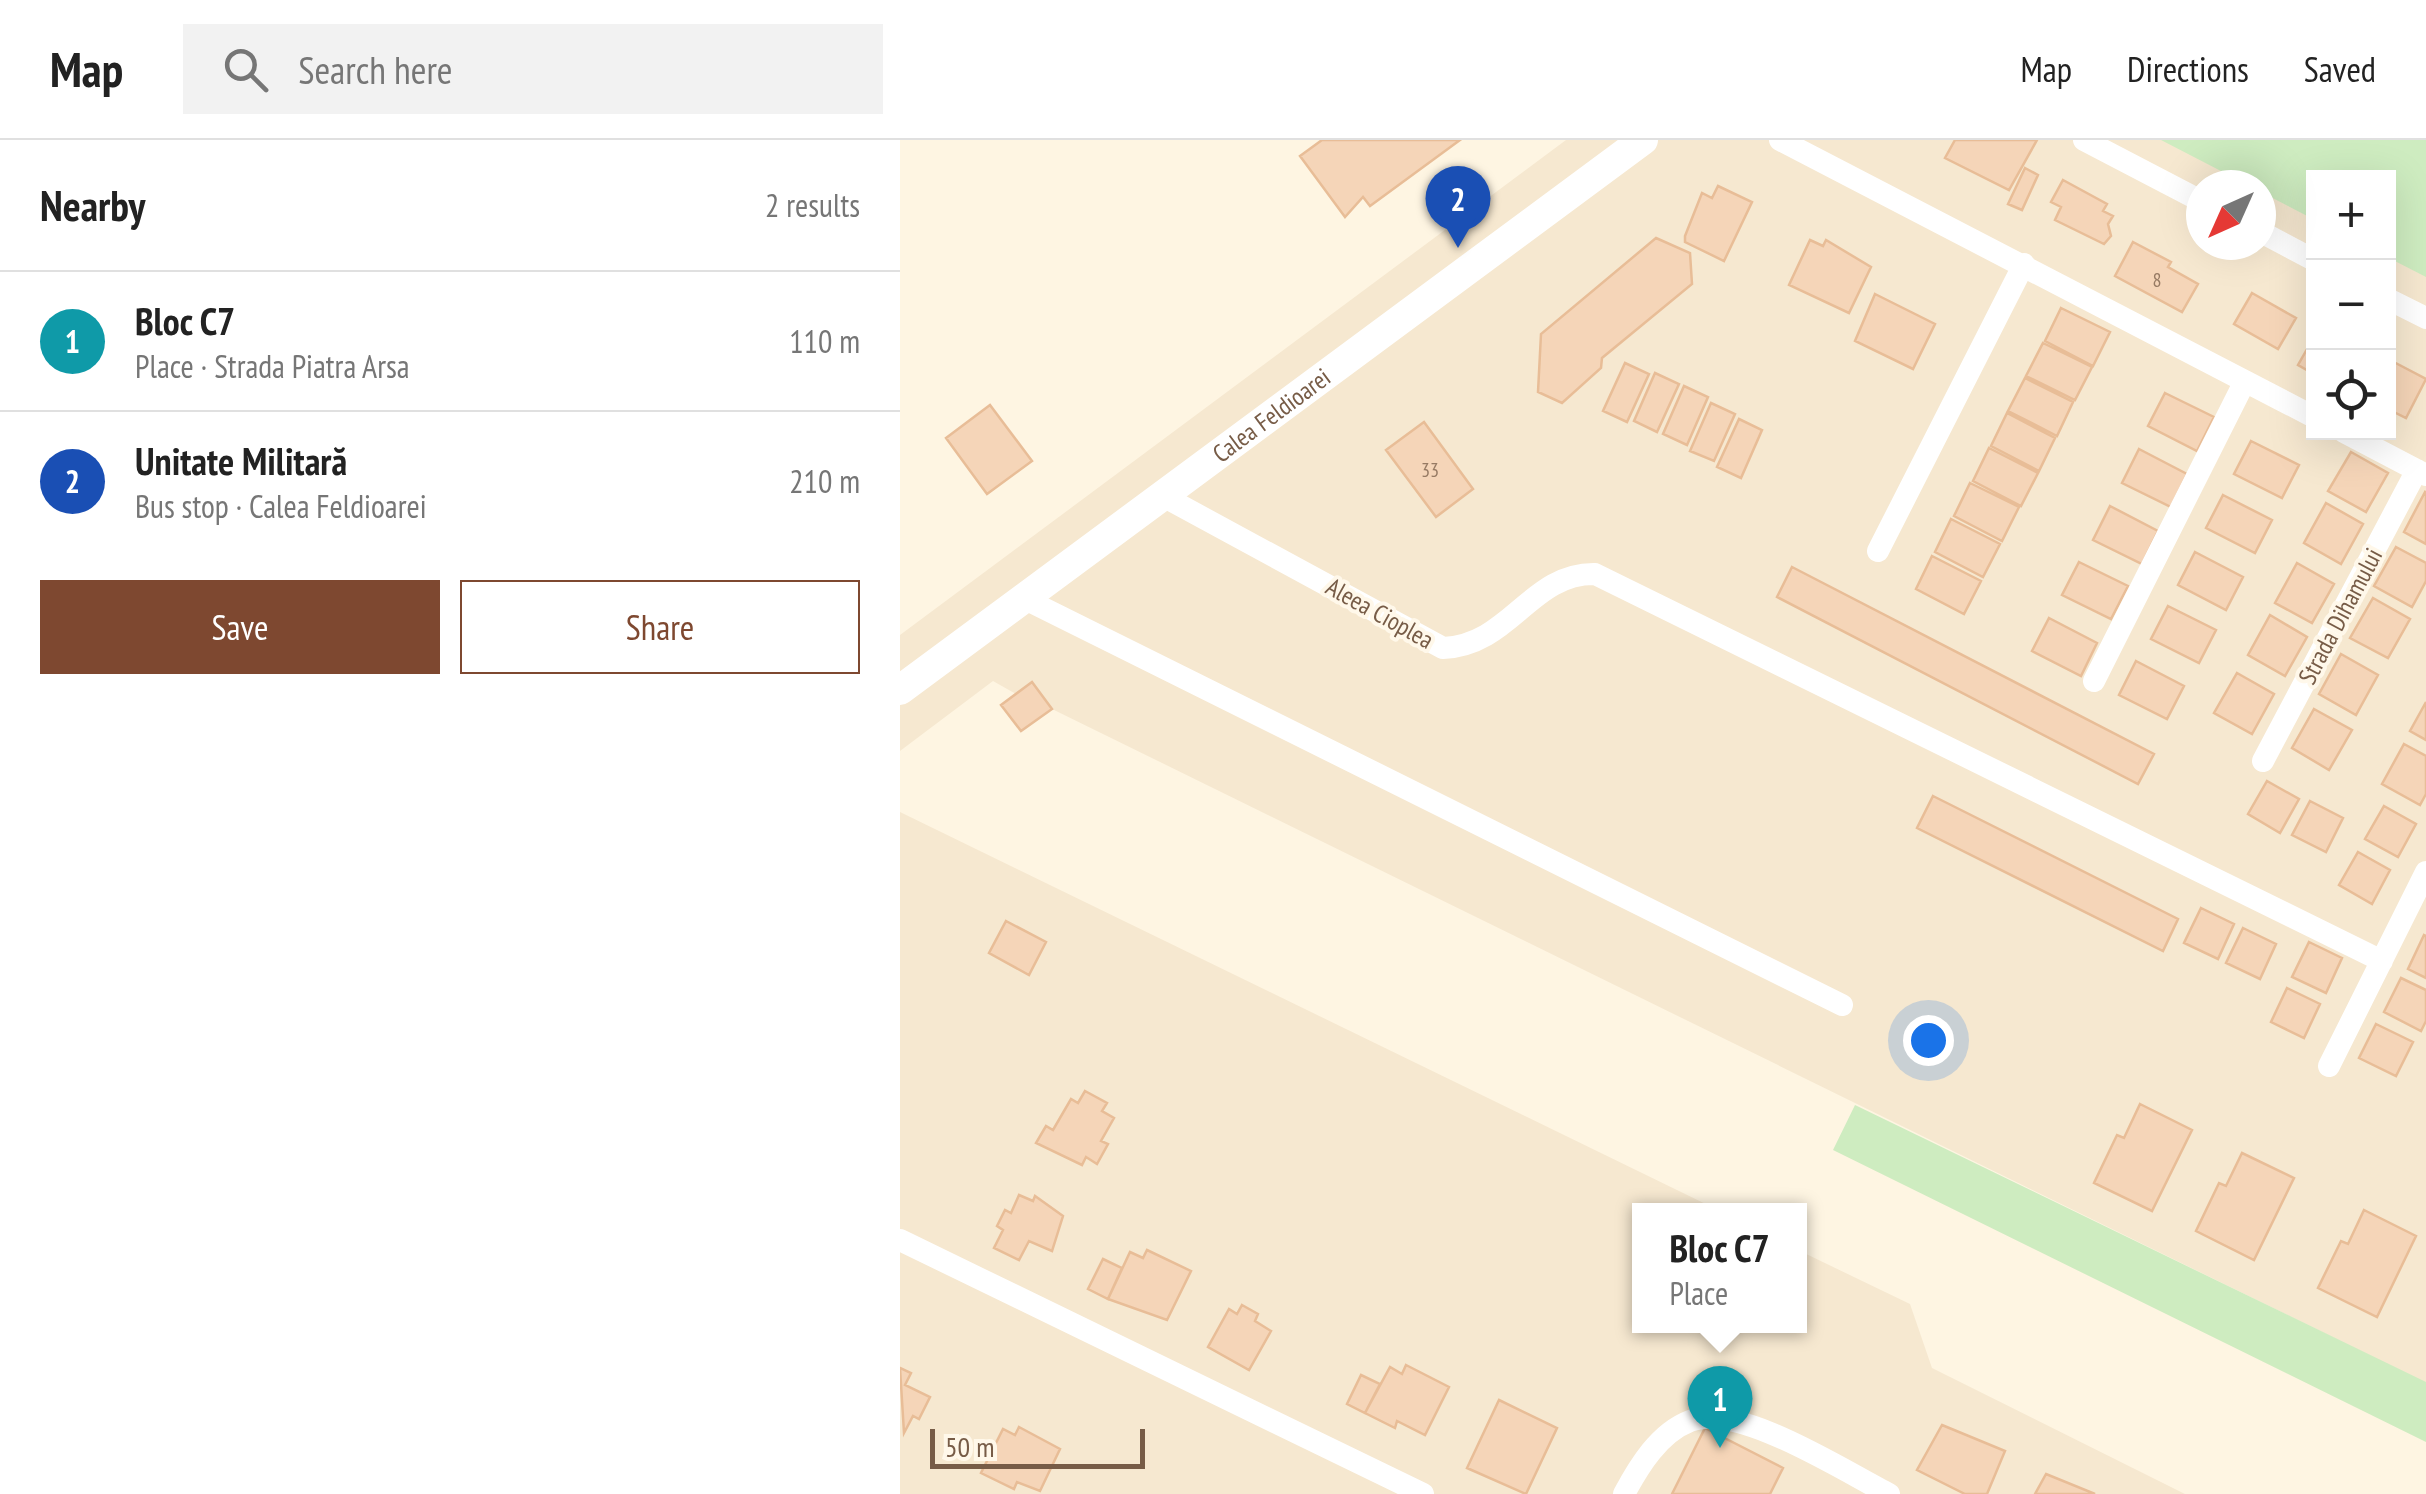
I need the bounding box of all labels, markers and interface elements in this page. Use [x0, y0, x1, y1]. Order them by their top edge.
search box [183, 24, 883, 114]
text: Map [50, 38, 123, 100]
icon: search [218, 42, 273, 97]
text: Search here [298, 45, 453, 94]
text: Map [2021, 46, 2072, 92]
text: Directions [2127, 46, 2249, 92]
text: Saved [2304, 46, 2376, 92]
pin: 2 [1426, 166, 1490, 248]
north arrow [2186, 170, 2276, 260]
map controls [2306, 170, 2396, 440]
button: + [2306, 170, 2396, 260]
text: Nearby [40, 178, 145, 233]
text: 2 results [765, 184, 860, 226]
button: − [2306, 260, 2396, 350]
house number: 8 [2153, 267, 2162, 293]
text: Bloc C7 [135, 296, 235, 345]
text: 1 [65, 320, 80, 362]
text: 110 m [789, 320, 860, 362]
text: Place · Strada Piatra Arsa [135, 345, 410, 387]
button: locate [2306, 350, 2396, 440]
street label: Calea Feldioarei [1206, 361, 1337, 469]
text: Unitate Militară [135, 436, 347, 485]
house number: 33 [1421, 457, 1439, 483]
text: 2 [65, 460, 80, 502]
text: 210 m [789, 460, 860, 502]
text: Bus stop · Calea Feldioarei [135, 485, 427, 527]
street label: Strada Dihamului [2291, 543, 2389, 689]
street label: Aleea Cioplea [1321, 570, 1439, 656]
button: Save [40, 580, 440, 674]
button: Share [460, 580, 860, 674]
your location [1903, 1015, 1954, 1066]
popup [1632, 1203, 1807, 1333]
text: Bloc C7 [1669, 1223, 1770, 1272]
text: Place [1669, 1272, 1728, 1314]
pin: 1 [1688, 1366, 1752, 1448]
scale bar [930, 1424, 1145, 1468]
text: 50 m [945, 1428, 994, 1465]

